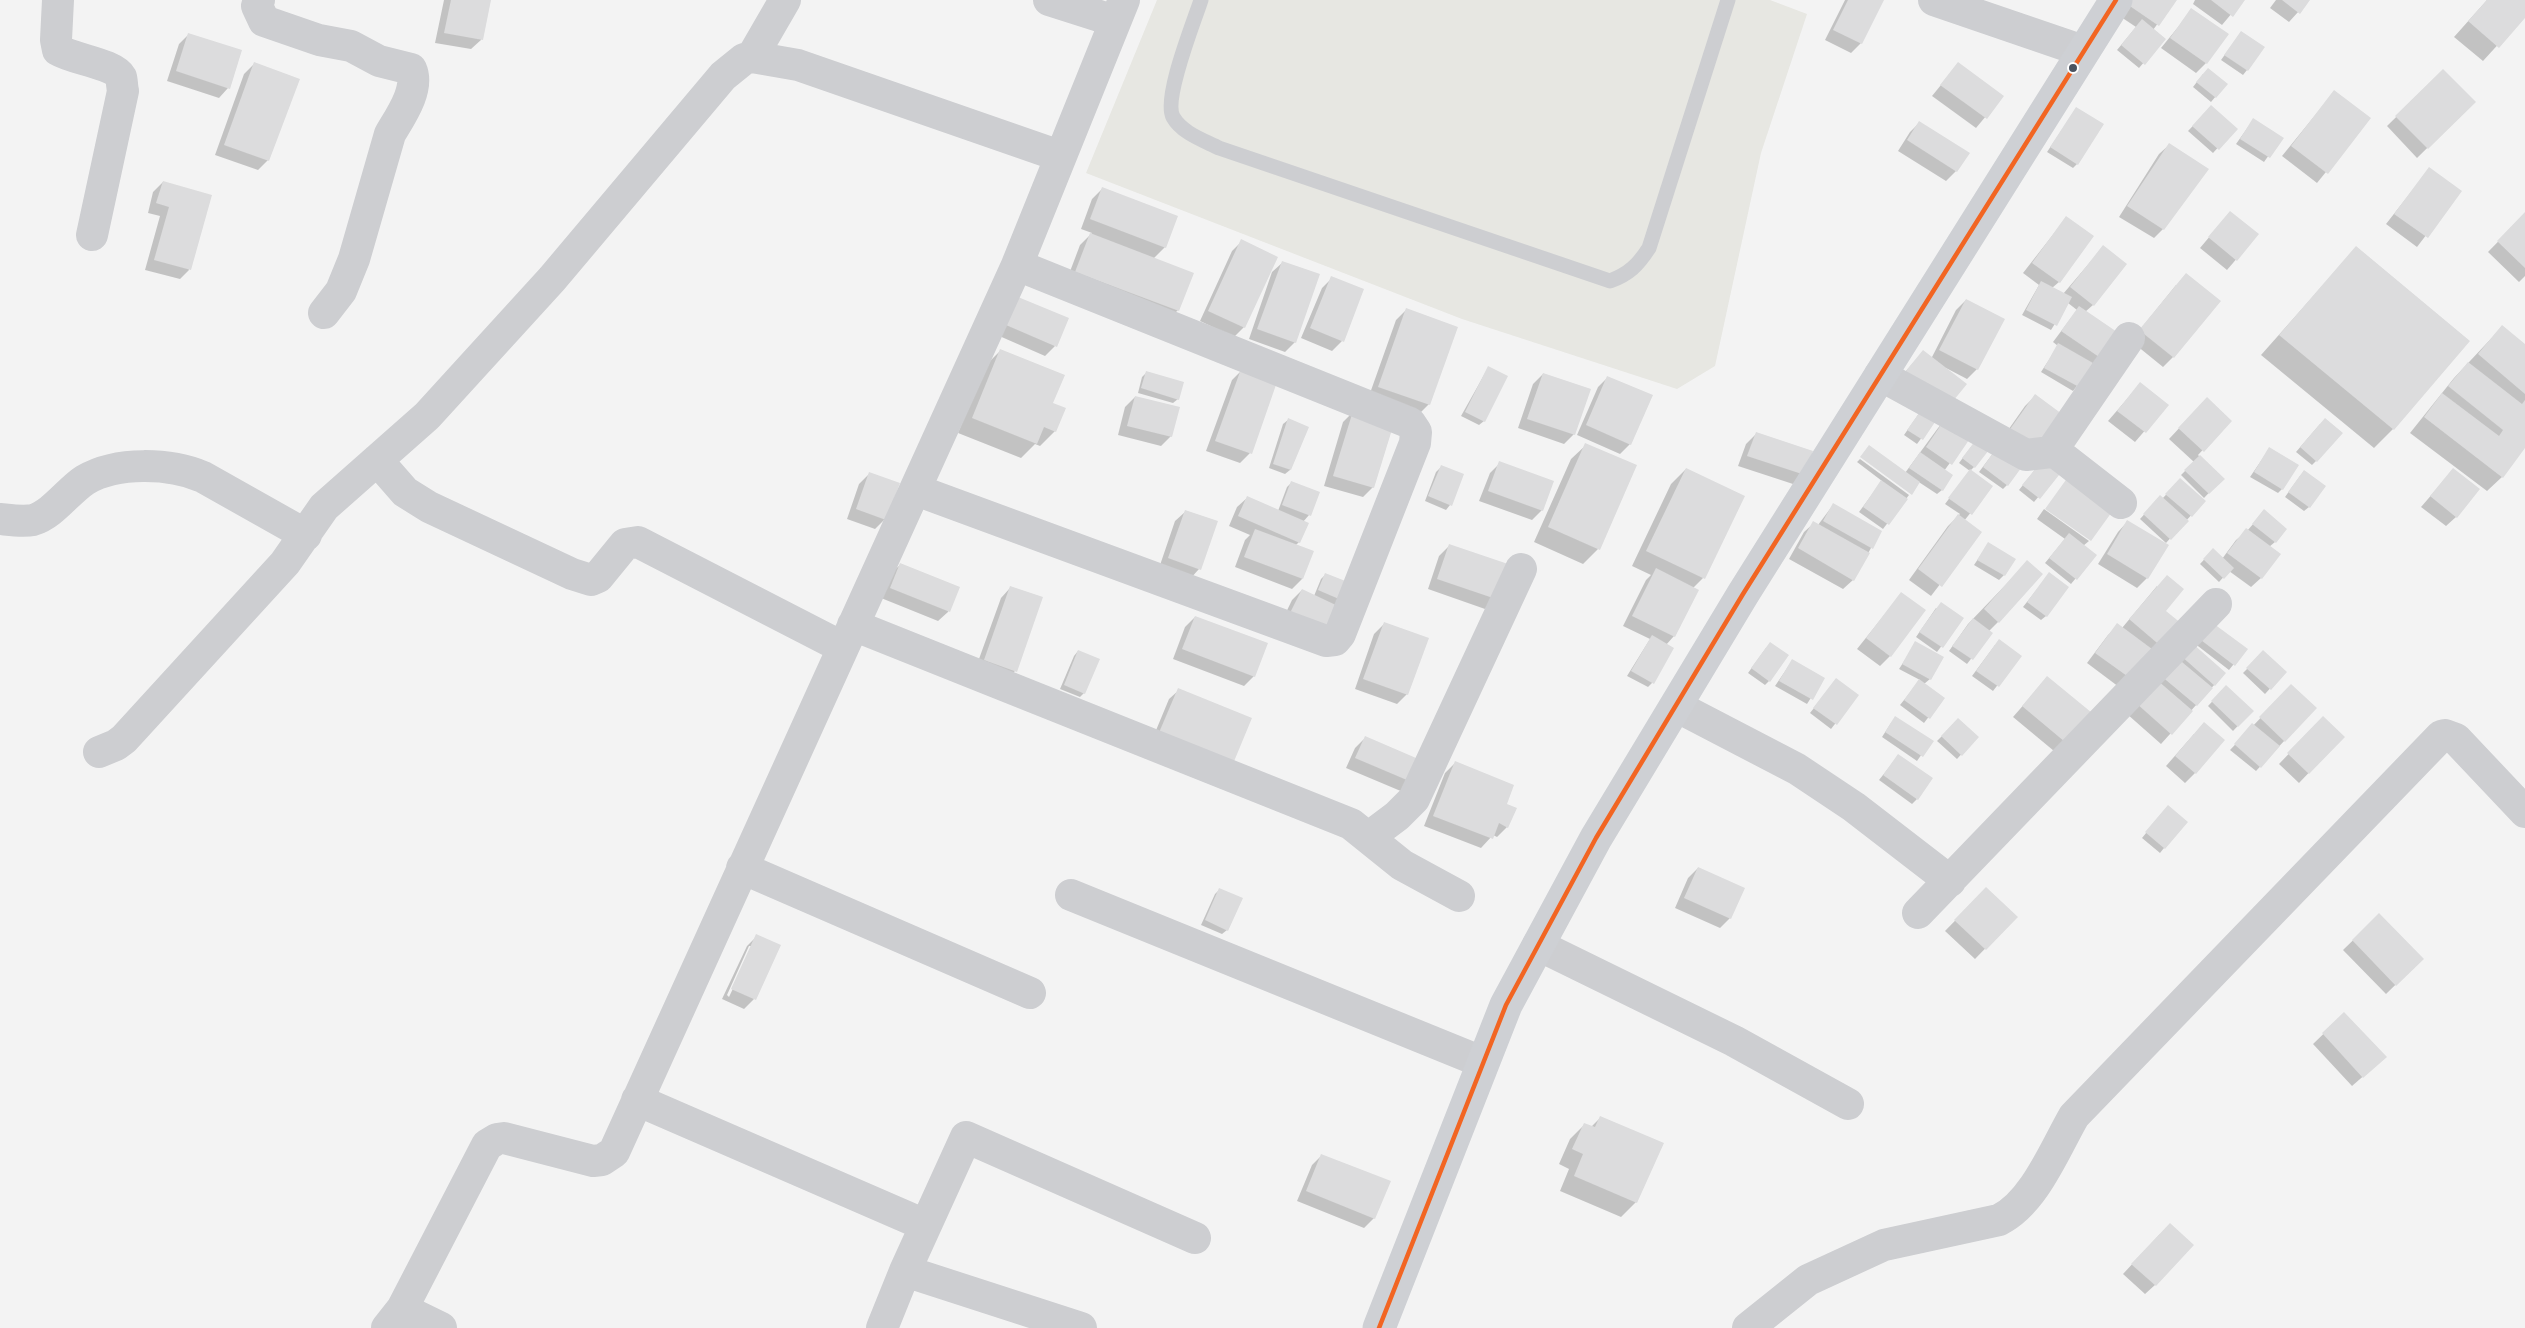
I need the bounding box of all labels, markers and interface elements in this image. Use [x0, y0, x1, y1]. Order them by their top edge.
unlabelled marker [2067, 62, 2079, 74]

